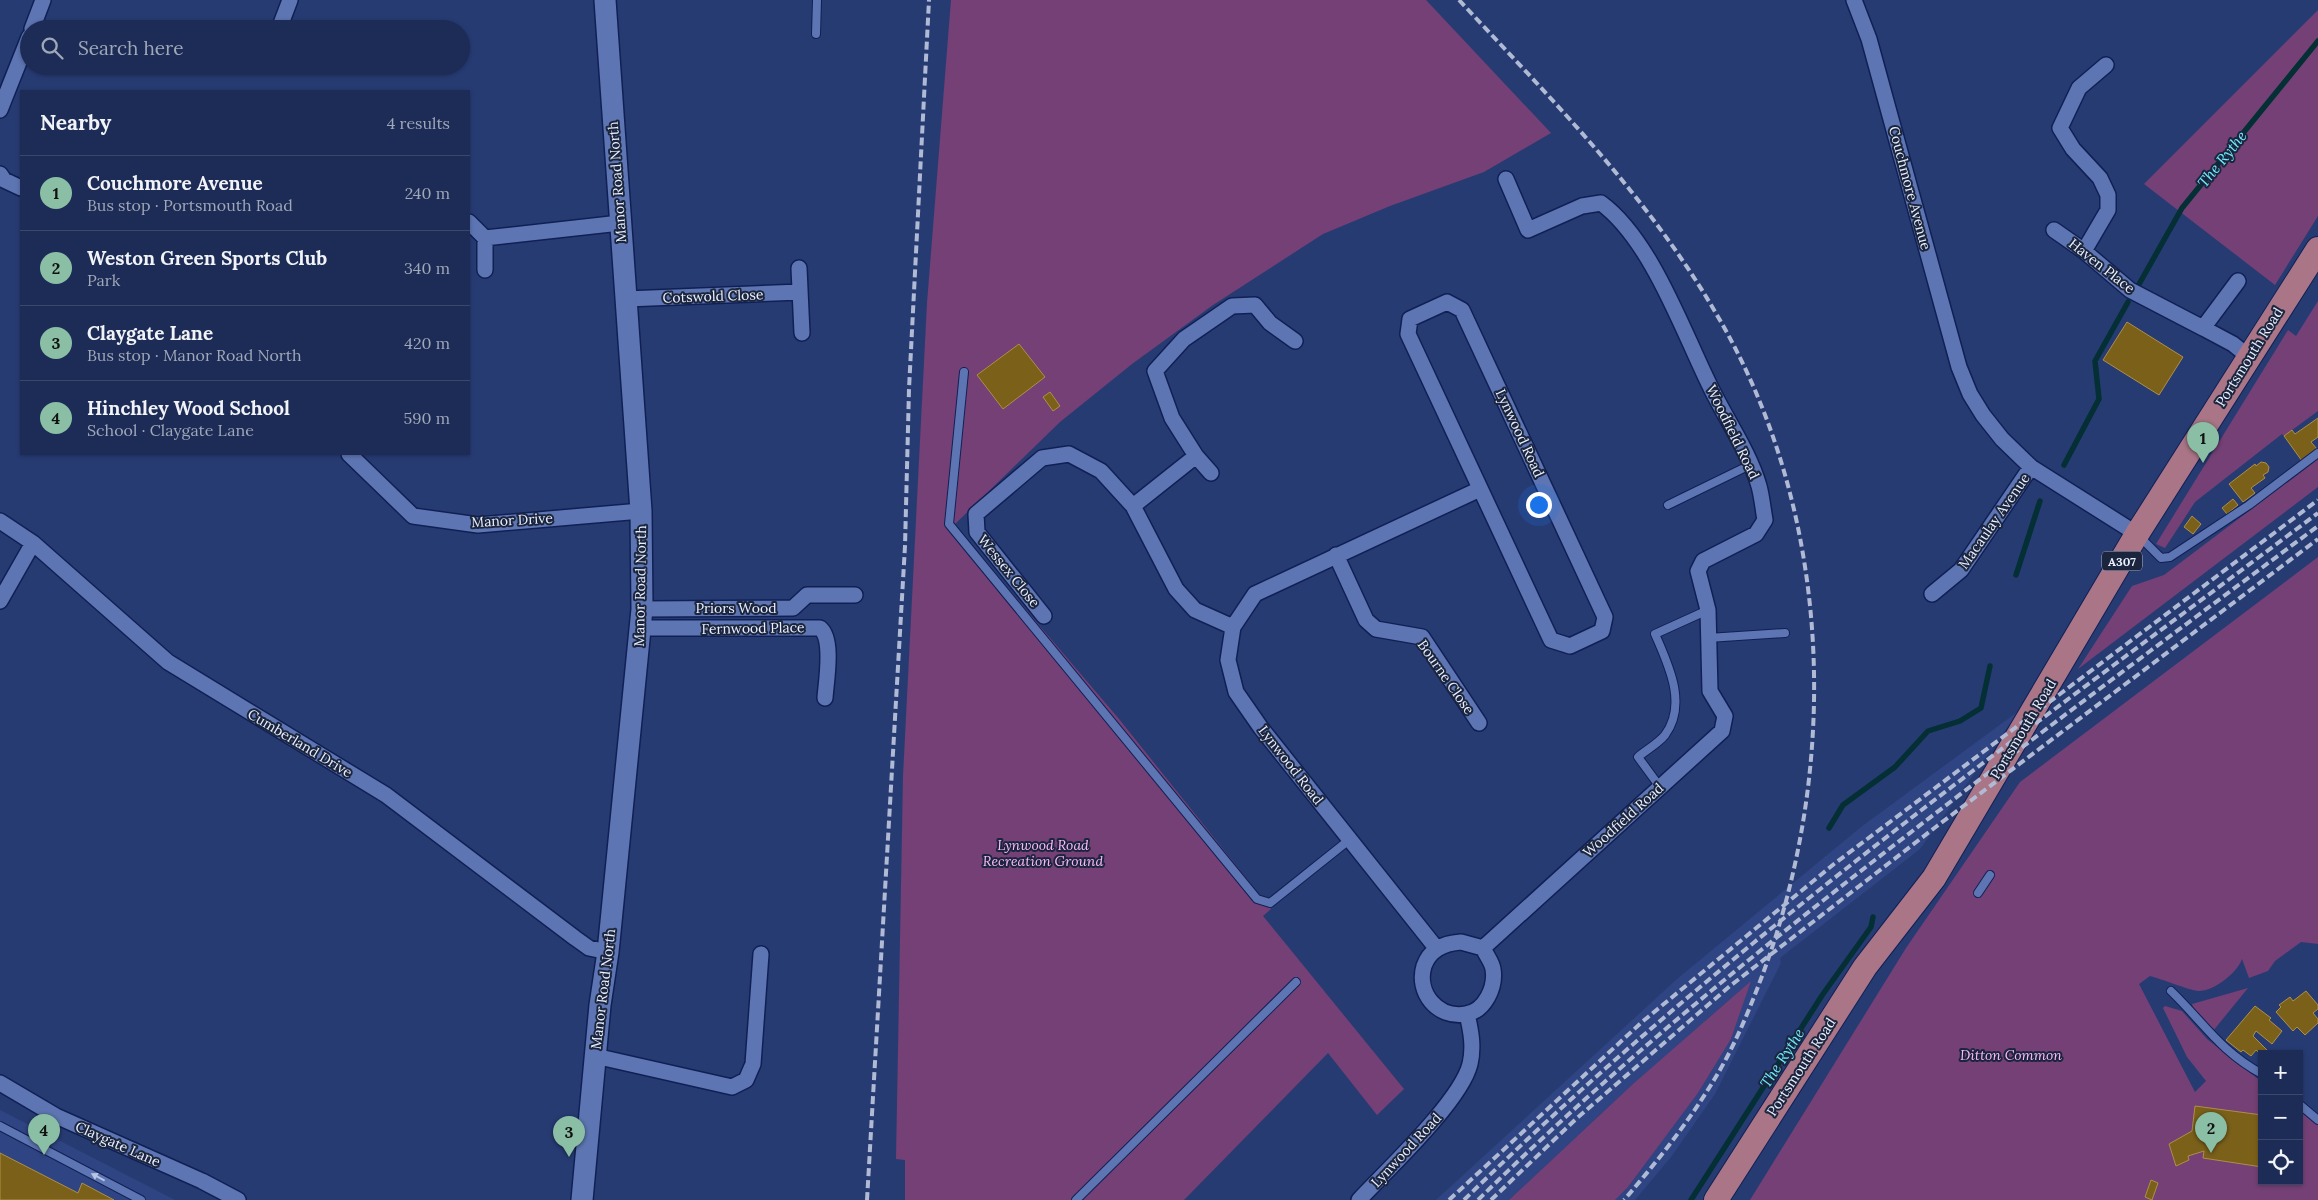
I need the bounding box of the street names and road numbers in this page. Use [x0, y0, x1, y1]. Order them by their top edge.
street label: Manor Road North [604, 121, 630, 243]
street label: Couchmore Avenue [1885, 124, 1935, 252]
street label: Haven Place [2065, 235, 2139, 298]
street label: Cotswold Close [662, 285, 764, 307]
street label: Portsmouth Road [2211, 304, 2287, 410]
street label: Woodfield Road [1702, 382, 1764, 482]
street label: Lynwood Road [1492, 386, 1548, 480]
street label: Macaulay Avenue [1954, 469, 2034, 572]
street label: Manor Drive [471, 509, 554, 531]
street label: Manor Road North [630, 525, 650, 647]
street label: Wessex Close [974, 531, 1044, 611]
road number: A307 [2102, 552, 2142, 570]
street label: Priors Wood [695, 599, 777, 617]
street label: Fernwood Place [701, 618, 805, 638]
street label: Bourne Close [1414, 636, 1479, 718]
street label: Portsmouth Road [1986, 676, 2060, 782]
street label: Cumberland Drive [244, 705, 356, 782]
street label: Lynwood Road [1255, 722, 1327, 808]
street label: Woodfield Road [1579, 779, 1667, 861]
street label: Manor Road North [587, 928, 619, 1050]
street label: Portsmouth Road [1763, 1014, 1839, 1120]
street label: Lynwood Road [1367, 1109, 1445, 1191]
street label: Claygate Lane [73, 1117, 164, 1171]

